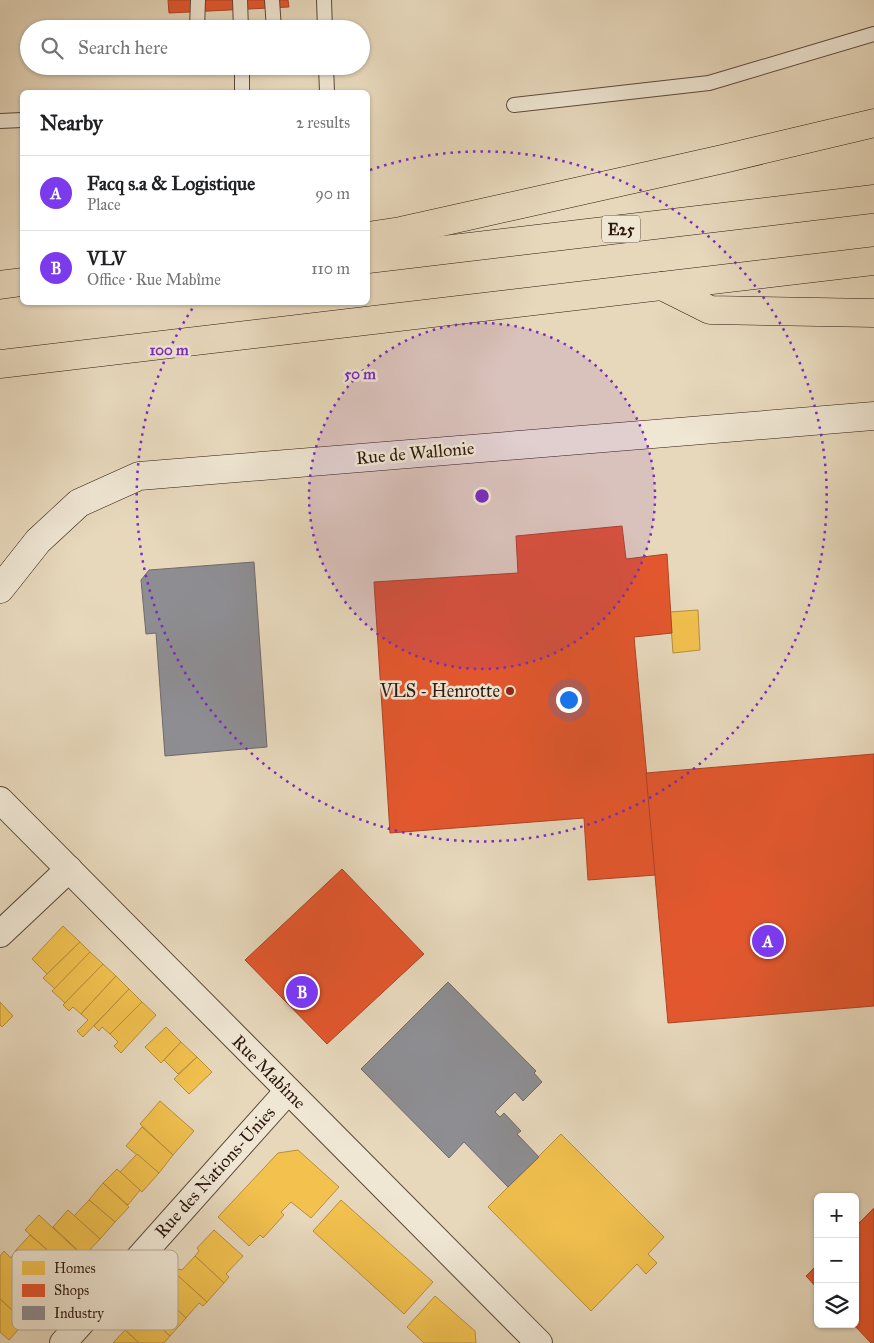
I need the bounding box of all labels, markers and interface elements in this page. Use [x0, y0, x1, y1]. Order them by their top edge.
search box [20, 20, 370, 75]
icon: search [38, 34, 66, 62]
text: Search here [78, 36, 168, 59]
text: Nearby [40, 110, 103, 136]
text: 2 results [296, 113, 350, 132]
text: Facq s.a & Logistique [87, 172, 255, 195]
text: A [51, 184, 61, 203]
text: 90 m [315, 184, 350, 203]
text: Place [87, 195, 121, 214]
road number: E25 [602, 215, 640, 242]
text: VLV [87, 247, 126, 270]
text: B [51, 259, 61, 278]
text: 110 m [311, 259, 350, 278]
text: Office · Rue Mabîme [87, 270, 221, 289]
text: 100 m [149, 341, 189, 359]
text: 50 m [344, 365, 376, 383]
street label: Rue de Wallonie [355, 437, 475, 469]
centre of rings [473, 487, 491, 505]
place label: VLS - Henrotte [379, 680, 500, 702]
marker: VLS - Henrotte [504, 685, 516, 697]
your location [556, 687, 582, 713]
pin: A [752, 922, 784, 960]
pin: B [286, 973, 318, 1011]
street label: Rue Mabîme [227, 1030, 311, 1114]
street label: Rue des Nations-Unies [150, 1102, 280, 1242]
map controls [814, 1193, 859, 1328]
button: + [814, 1193, 859, 1238]
button: − [814, 1238, 859, 1283]
legend [12, 1250, 178, 1330]
text: Homes [54, 1260, 96, 1277]
text: Shops [54, 1282, 89, 1299]
button: layers [814, 1283, 859, 1328]
text: Industry [54, 1305, 104, 1322]

